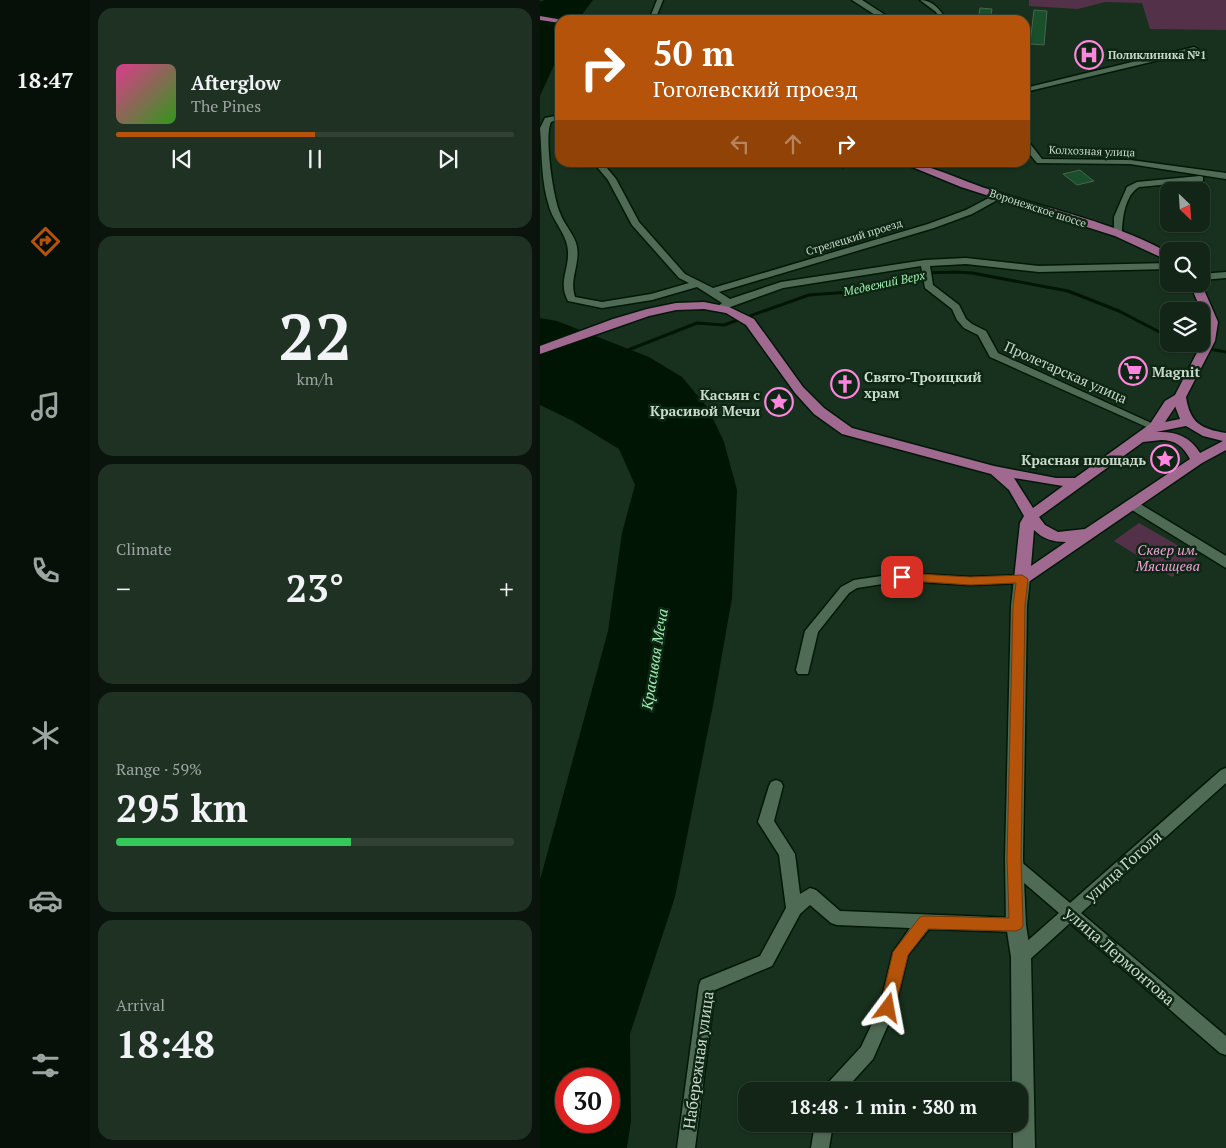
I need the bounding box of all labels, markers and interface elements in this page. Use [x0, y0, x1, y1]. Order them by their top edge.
text: 50 m [653, 30, 734, 76]
icon: right [570, 35, 635, 100]
hospital icon: Поликлиника №1 [1074, 40, 1104, 70]
place label: Поликлиника №1 [1108, 48, 1206, 62]
text: 18:47 [16, 65, 74, 94]
text: Afterglow [191, 70, 281, 95]
text: Гоголевский проезд [653, 74, 858, 103]
text: The Pines [191, 95, 261, 117]
icon: left [726, 130, 754, 158]
icon: ahead [779, 130, 807, 158]
icon: right [832, 130, 860, 158]
street label: Колхозная улица [1049, 142, 1136, 160]
icon: previous [168, 145, 196, 173]
icon: pause [301, 145, 329, 173]
icon: next [434, 145, 462, 173]
north arrow [1160, 182, 1210, 232]
map controls [1160, 182, 1210, 352]
street label: Воронежское шоссе [988, 186, 1089, 230]
street label: Стрелецкий проезд [804, 216, 904, 258]
icon: directions [28, 224, 63, 259]
button: search [1160, 242, 1210, 292]
water label: Медвежий Верх [841, 267, 927, 299]
text: 22 [278, 292, 352, 379]
button: layers [1160, 302, 1210, 352]
street label: Пролетарская улица [1002, 336, 1130, 408]
supermarket icon: Magnit [1118, 356, 1148, 386]
place label: Magnit [1152, 362, 1200, 381]
place label: Свято-Троицкий храм [864, 367, 982, 402]
text: km/h [297, 368, 333, 390]
church icon: Свято-Троицкий храм [830, 369, 860, 399]
place label: Касьян с Красивой Мечи [650, 385, 760, 420]
place icon: Касьян с Красивой Мечи [764, 387, 794, 417]
icon: music [28, 389, 63, 424]
place icon: Красная площадь [1150, 444, 1180, 474]
place label: Красная площадь [1021, 450, 1146, 469]
text: Climate [116, 538, 172, 560]
park label: Сквер им. Мясищева [1135, 540, 1200, 575]
icon: phone [28, 553, 63, 588]
pin [881, 556, 923, 598]
text: 23° [286, 563, 344, 613]
icon: arrive [888, 563, 916, 591]
text: − [116, 570, 131, 607]
text: + [499, 570, 514, 607]
water label: Красивая Меча [636, 607, 672, 712]
icon: climate [28, 718, 63, 753]
text: Range · 59% [116, 758, 202, 780]
text: 295 km [116, 783, 248, 833]
street label: улица Гоголя [1079, 825, 1166, 907]
icon: car [28, 883, 63, 918]
street label: улица Лермонтова [1059, 901, 1180, 1010]
position arrow [861, 981, 913, 1033]
street label: Набережная улица [677, 990, 719, 1130]
text: Arrival [116, 994, 165, 1016]
text: 18:48 [116, 1019, 215, 1069]
icon: filters [28, 1048, 63, 1083]
speed limit sign: 30 [555, 1068, 620, 1133]
text: 18:48 · 1 min · 380 m [789, 1094, 977, 1119]

